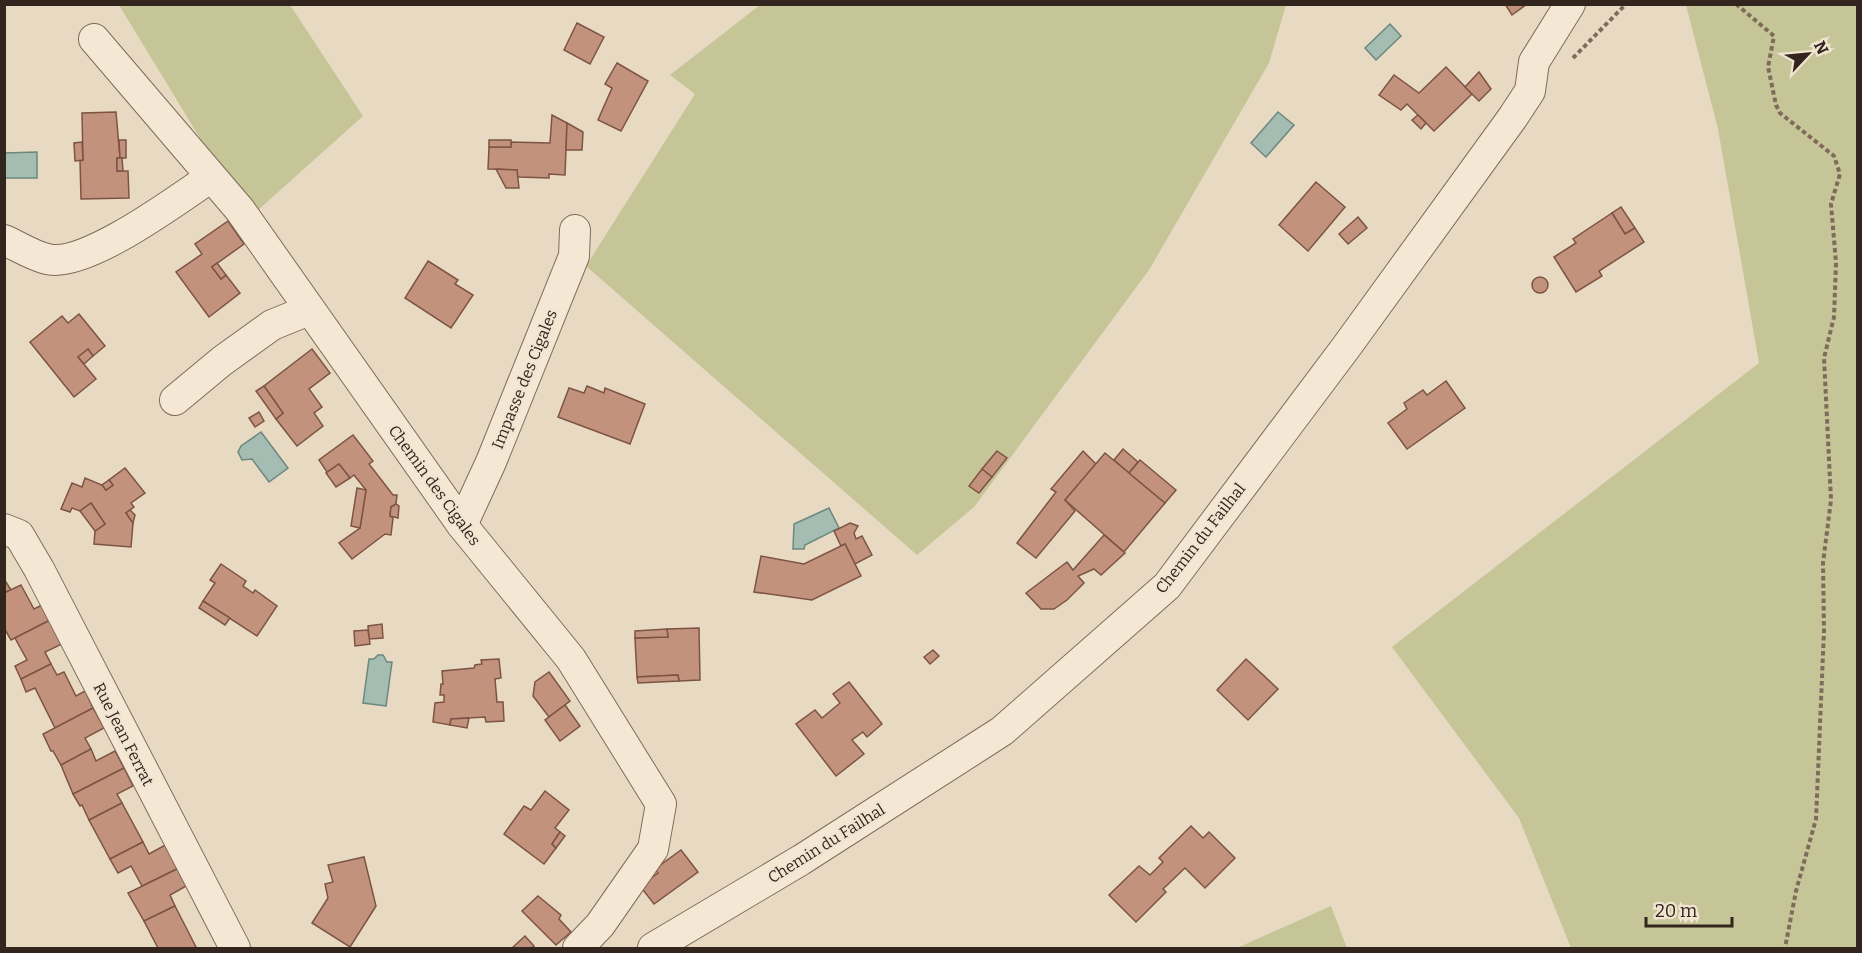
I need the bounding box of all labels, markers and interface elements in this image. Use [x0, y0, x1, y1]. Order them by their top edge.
north arrow [1778, 24, 1838, 84]
text: N [1810, 38, 1832, 57]
street label: Impasse des Cigales [488, 307, 561, 452]
street label: Chemin des Cigales [385, 421, 485, 549]
street label: Chemin du Failhal [1152, 479, 1250, 597]
street label: Rue Jean Ferrat [89, 680, 158, 789]
street label: Chemin du Failhal [764, 800, 889, 887]
scale bar [1646, 890, 1732, 928]
text: 20 m [1655, 900, 1697, 922]

